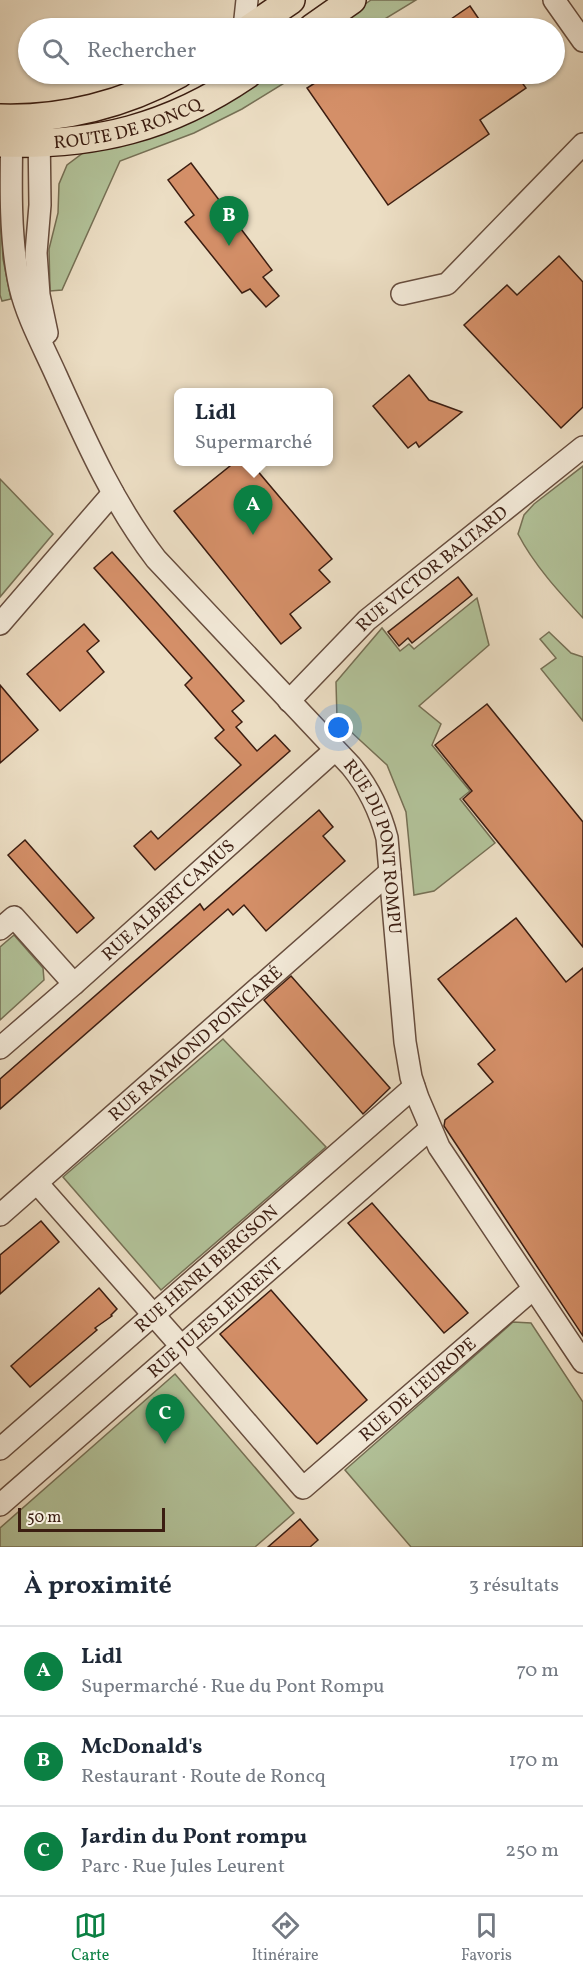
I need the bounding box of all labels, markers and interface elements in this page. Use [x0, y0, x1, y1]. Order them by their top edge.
search box [18, 18, 565, 84]
icon: search [39, 35, 72, 68]
text: Rechercher [87, 36, 196, 67]
street label: ROUTE DE RONCQ [53, 92, 207, 156]
pin: B [210, 196, 248, 246]
popup [174, 388, 333, 466]
text: Lidl [195, 398, 236, 429]
text: Supermarché [195, 429, 312, 457]
pin: A [234, 486, 272, 535]
street label: RUE VICTOR BALTARD [351, 501, 514, 638]
your location [324, 713, 353, 742]
street label: RUE DU PONT ROMPU [337, 755, 406, 935]
street label: RUE ALBERT CAMUS [97, 834, 241, 967]
street label: RUE RAYMOND POINCARÉ [104, 961, 289, 1128]
street label: RUE HENRI BERGSON [130, 1200, 284, 1339]
street label: RUE JULES LEURENT [143, 1252, 289, 1384]
street label: RUE DE L'EUROPE [354, 1332, 483, 1448]
pin: C [146, 1394, 184, 1444]
scale bar [18, 1505, 165, 1532]
text: 50 m [27, 1507, 61, 1529]
text: À proximité [24, 1568, 172, 1604]
text: 3 résultats [469, 1572, 559, 1600]
text: Lidl [81, 1642, 123, 1673]
text: A [36, 1657, 51, 1685]
text: 70 m [516, 1657, 559, 1685]
text: Supermarché · Rue du Pont Rompu [81, 1673, 385, 1701]
text: McDonald's [81, 1732, 202, 1763]
text: B [37, 1747, 50, 1775]
text: 170 m [509, 1747, 559, 1775]
text: Restaurant · Route de Roncq [81, 1763, 326, 1791]
text: Jardin du Pont rompu [81, 1822, 307, 1853]
text: C [37, 1837, 50, 1865]
text: 250 m [505, 1837, 559, 1865]
text: Parc · Rue Jules Leurent [81, 1853, 285, 1881]
tab: Carte [71, 1909, 109, 1967]
tab: Itinéraire [252, 1909, 319, 1967]
tab: Favoris [461, 1909, 512, 1967]

